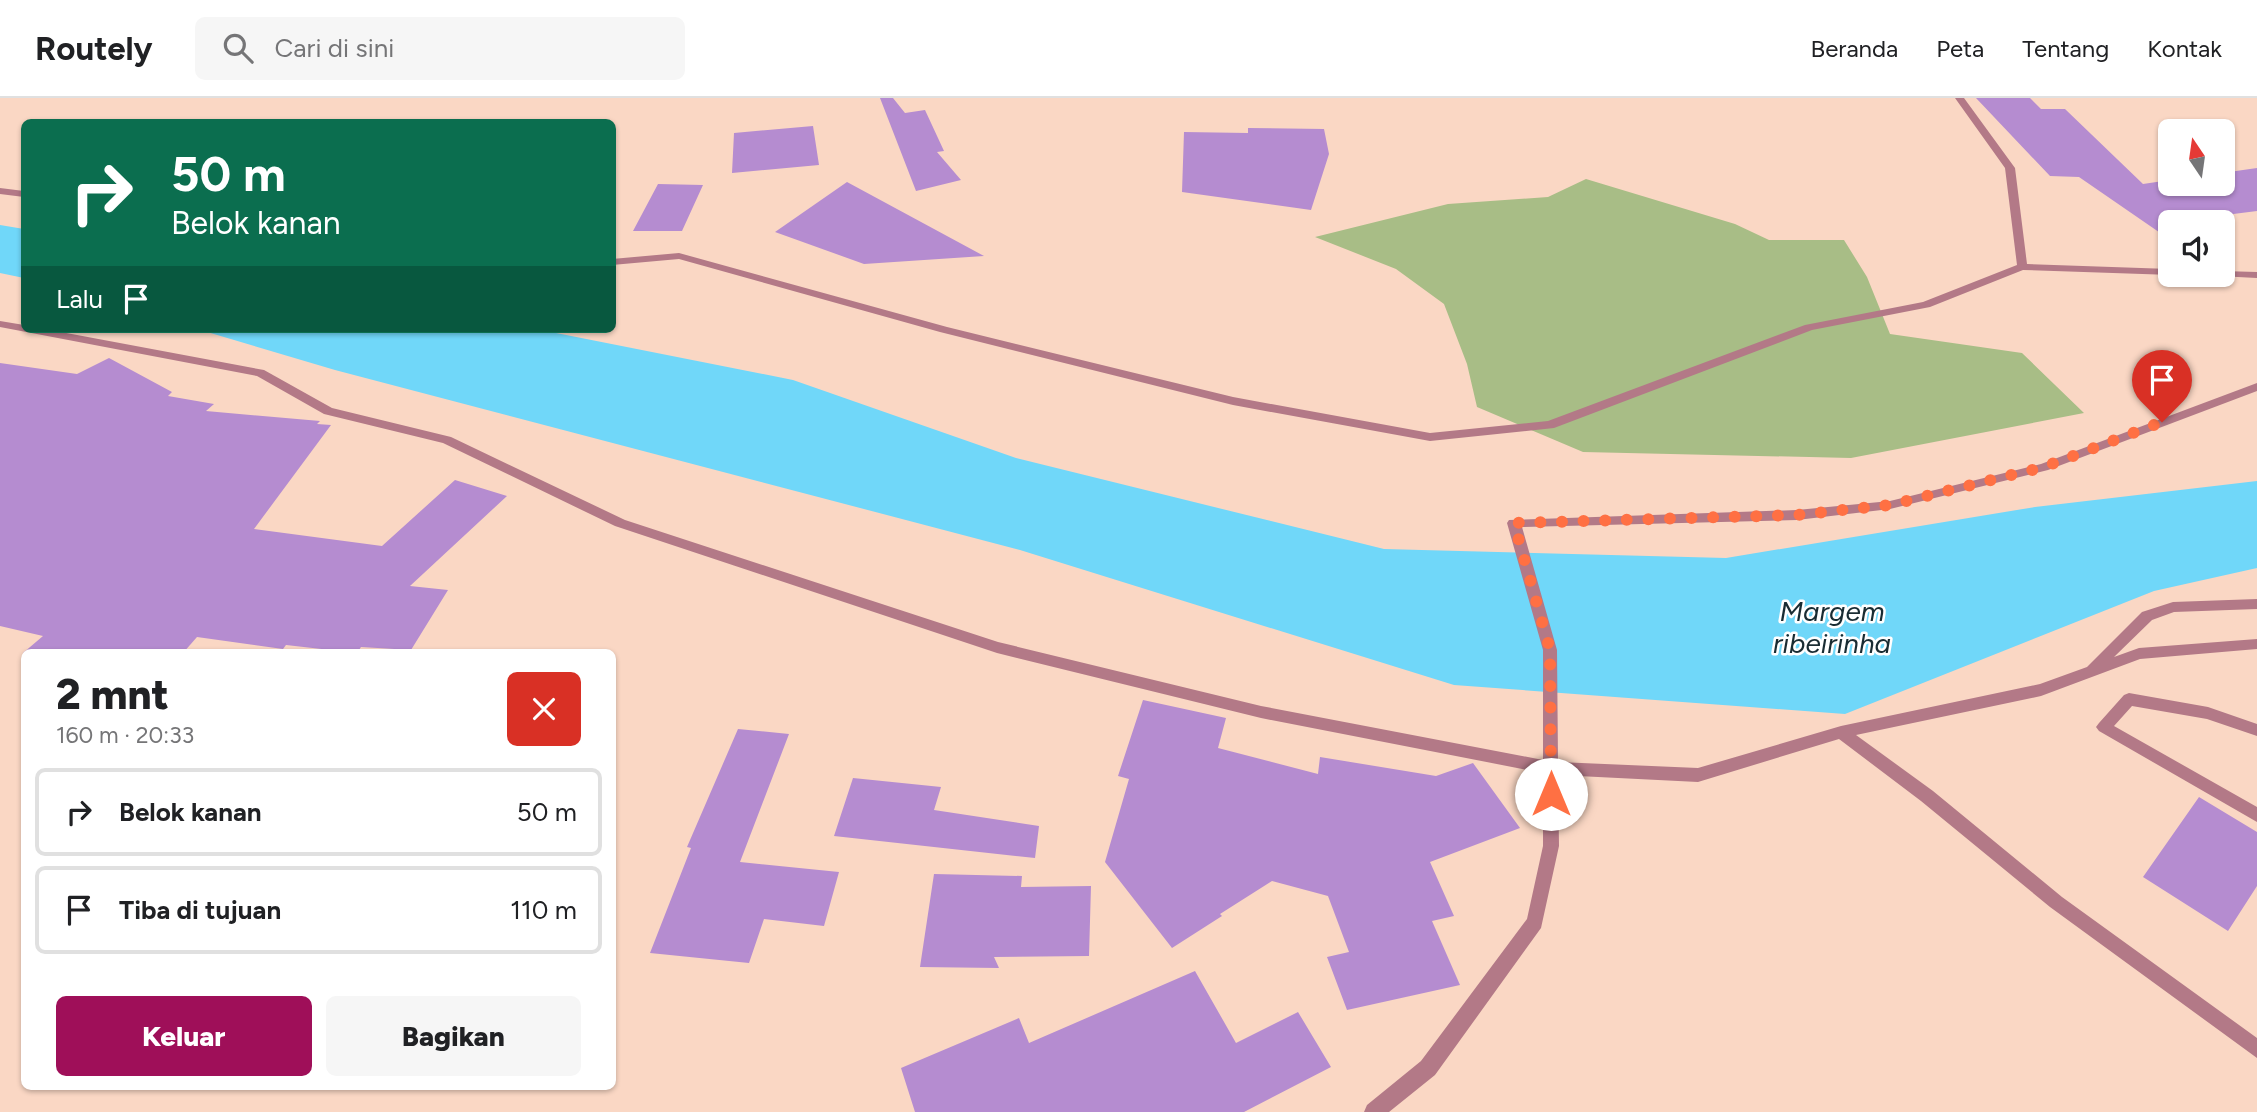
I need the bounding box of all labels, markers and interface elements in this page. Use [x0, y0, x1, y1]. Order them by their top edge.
search box [195, 17, 685, 80]
text: Routely [35, 29, 153, 68]
icon: search [219, 29, 257, 67]
text: Cari di sini [275, 32, 394, 64]
text: Beranda [1811, 34, 1898, 63]
text: Peta [1936, 34, 1984, 63]
text: Tentang [2022, 34, 2109, 63]
text: Kontak [2147, 34, 2222, 63]
north arrow [2158, 119, 2235, 196]
map controls [2158, 119, 2235, 287]
text: 50 m [171, 144, 286, 203]
icon: right [56, 147, 147, 238]
text: Belok kanan [171, 204, 341, 242]
button: sound [2158, 210, 2235, 287]
icon: arrive [117, 280, 155, 318]
text: Lalu [56, 283, 103, 315]
pin [2132, 350, 2192, 422]
icon: arrive [2143, 361, 2181, 399]
water label: Margem ribeirinha [1773, 594, 1891, 660]
text: 2 mnt [56, 669, 169, 720]
button: close [507, 672, 581, 746]
text: 160 m · 20:33 [56, 721, 194, 749]
position arrow [1514, 757, 1588, 831]
icon: right [60, 793, 98, 831]
text: Belok kanan [119, 796, 262, 828]
text: 50 m [517, 796, 577, 828]
icon: arrive [60, 891, 98, 929]
text: Tiba di tujuan [119, 894, 281, 926]
text: 110 m [510, 894, 577, 926]
button: Keluar [56, 996, 312, 1076]
button: Bagikan [326, 996, 581, 1076]

